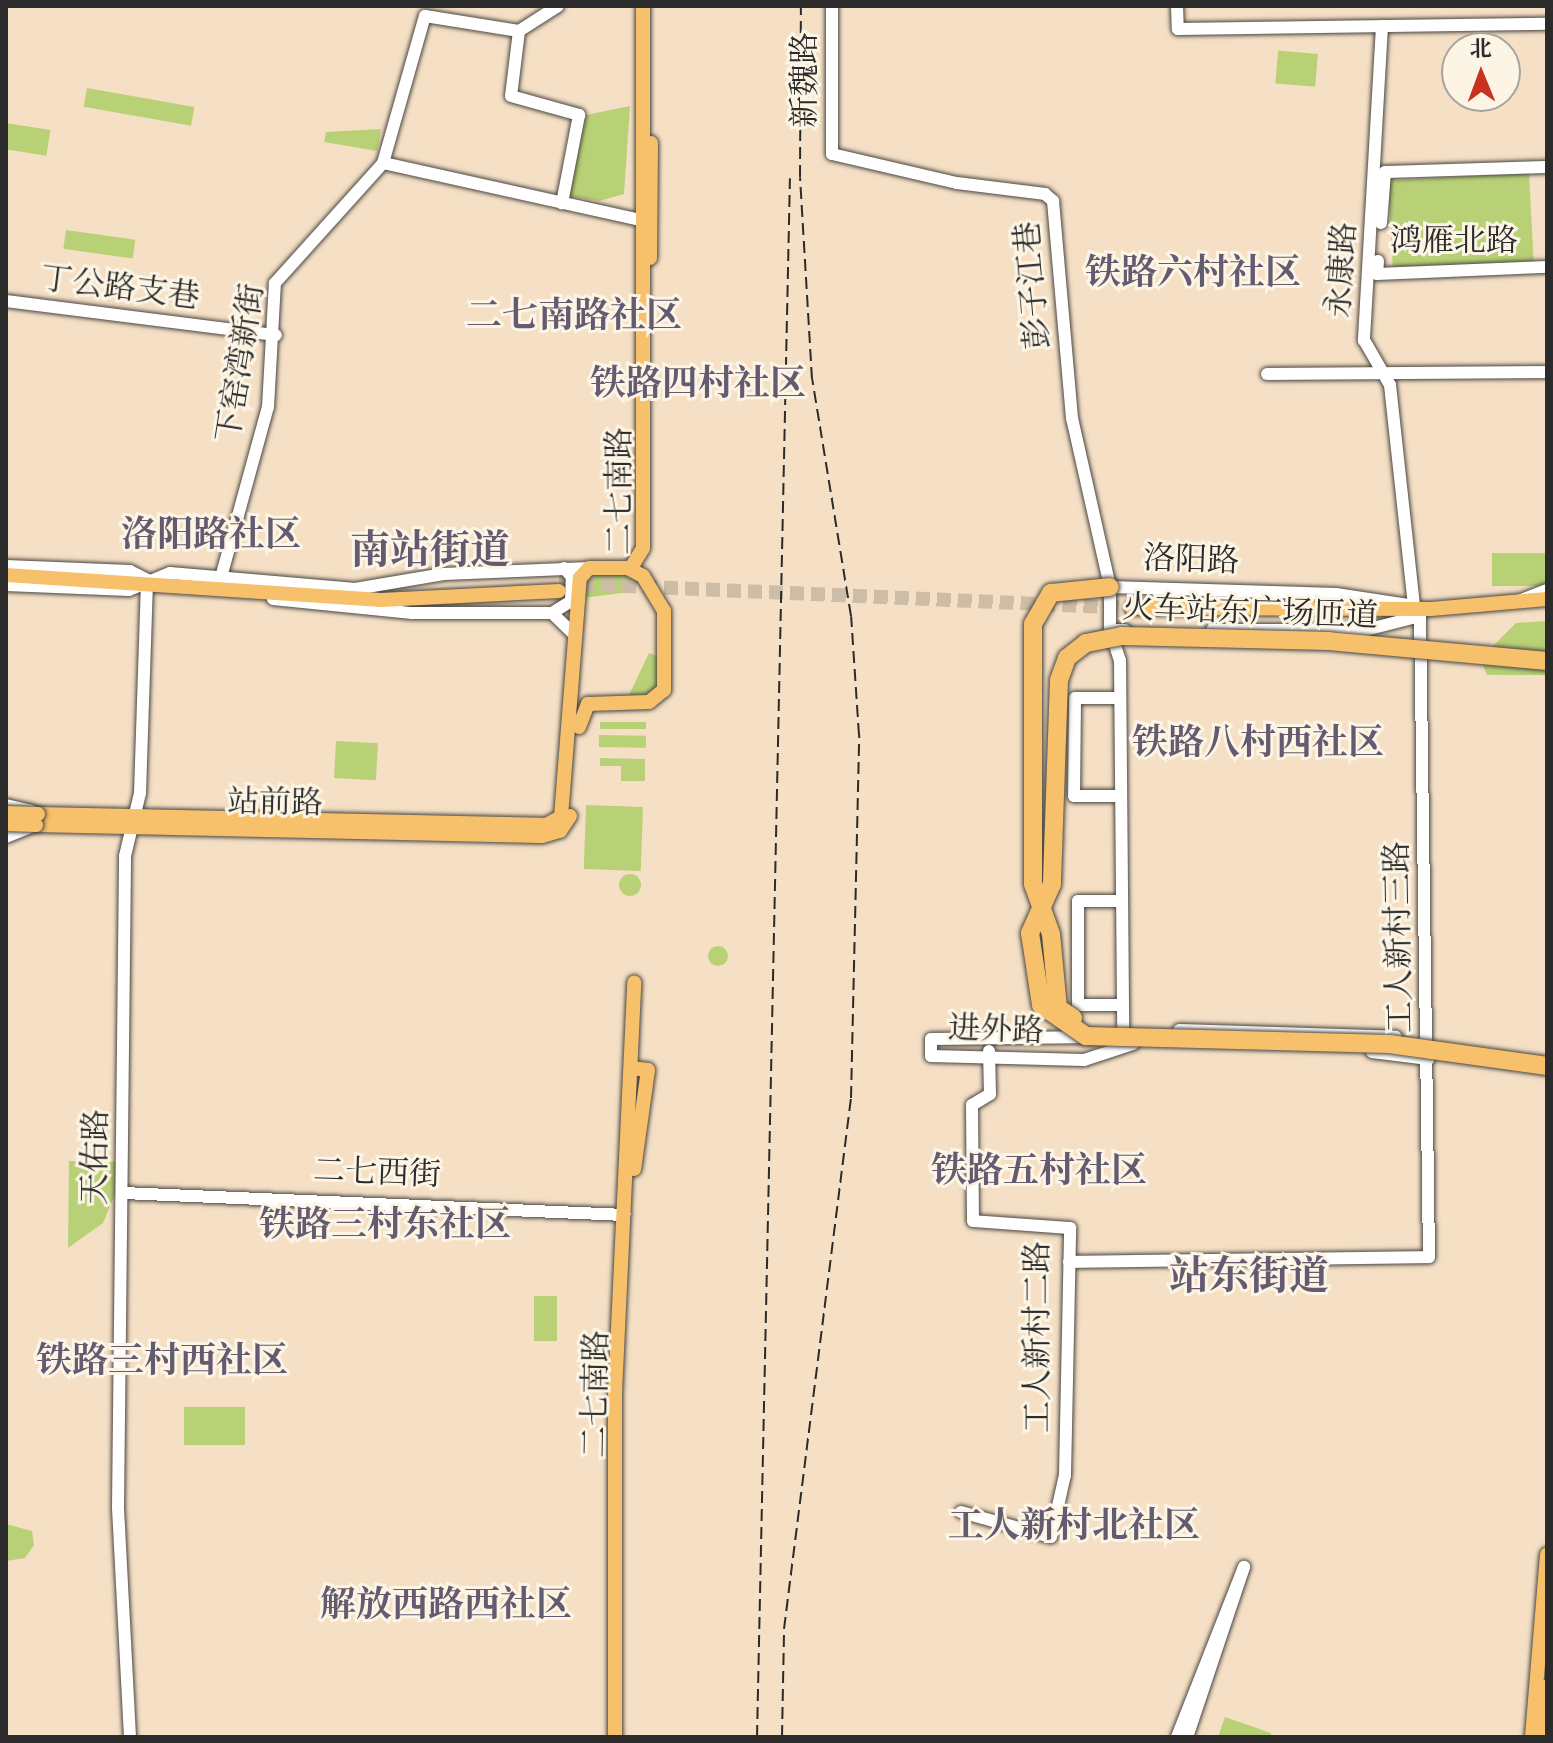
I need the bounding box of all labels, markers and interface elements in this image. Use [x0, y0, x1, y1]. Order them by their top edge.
street label: 新魏路 [787, 32, 825, 128]
north arrow [1441, 32, 1521, 112]
text: 北 [1469, 36, 1492, 63]
street label: 彭子江巷 [1009, 220, 1059, 350]
street label: 永康路 [1320, 221, 1366, 319]
street label: 鸿雁北路 [1390, 223, 1518, 261]
district label: 铁路六村社区 [1085, 252, 1301, 296]
street label: 丁公路支巷 [38, 260, 202, 318]
street label: 下窑湾新街 [211, 281, 273, 445]
district label: 二七南路社区 [466, 295, 682, 339]
district label: 铁路四村社区 [590, 363, 806, 407]
street label: 二七南路 [602, 427, 640, 555]
district label: 洛阳路社区 [121, 514, 301, 558]
district label: 南站街道 [350, 528, 510, 576]
street label: 洛阳路 [1142, 540, 1240, 582]
street label: 火车站东广场匝道 [1121, 589, 1379, 637]
district label: 铁路八村西社区 [1132, 722, 1384, 766]
street label: 站前路 [227, 784, 323, 824]
street label: 工人新村三路 [1379, 841, 1421, 1033]
street label: 进外路 [947, 1010, 1045, 1052]
street label: 天佑路 [77, 1109, 117, 1205]
district label: 铁路五村社区 [931, 1150, 1147, 1194]
street label: 二七西街 [312, 1153, 442, 1195]
district label: 铁路三村东社区 [259, 1204, 511, 1248]
street label: 工人新村二路 [1020, 1241, 1058, 1433]
district label: 站东街道 [1169, 1254, 1329, 1302]
street label: 二七南路 [577, 1330, 617, 1458]
district label: 铁路三村西社区 [36, 1340, 288, 1384]
district label: 工人新村北社区 [948, 1505, 1200, 1549]
district label: 解放西路西社区 [320, 1584, 572, 1628]

